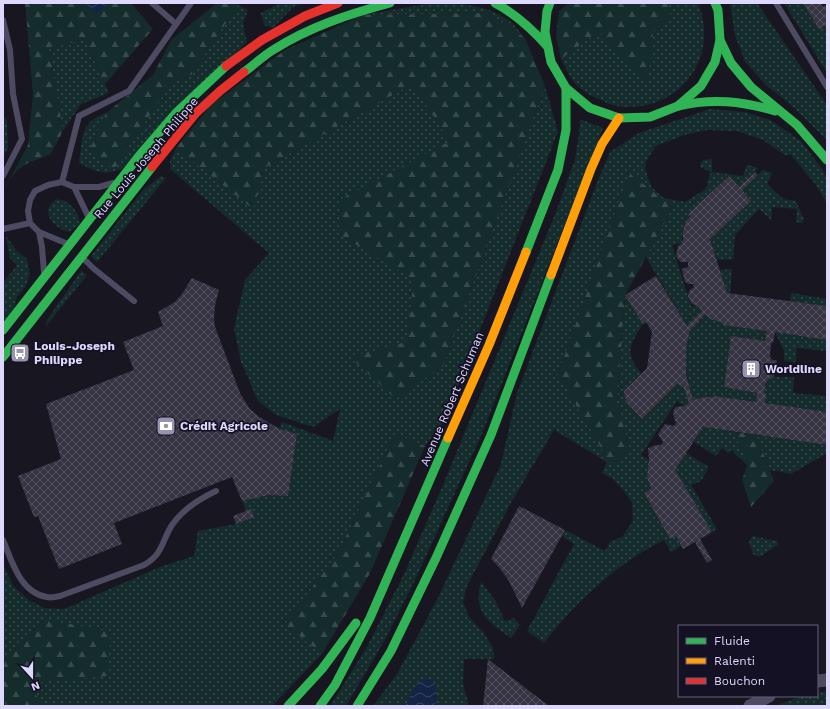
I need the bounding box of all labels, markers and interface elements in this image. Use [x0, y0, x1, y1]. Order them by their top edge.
street label: Rue Louis Joseph Philippe [91, 94, 201, 222]
street label: Avenue Robert Schuman [417, 330, 487, 468]
place label: Louis-Joseph Philippe [34, 339, 115, 367]
bus stop icon: Louis-Joseph Philippe [9, 342, 31, 364]
building icon: Worldline [740, 358, 762, 380]
place label: Worldline [765, 362, 822, 376]
bank icon: Crédit Agricole [155, 415, 177, 437]
place label: Crédit Agricole [180, 419, 268, 433]
legend [678, 625, 818, 697]
text: Fluide [714, 634, 750, 648]
text: Ralenti [714, 654, 755, 668]
north arrow [12, 657, 52, 697]
text: Bouchon [714, 674, 765, 688]
text: N [29, 678, 42, 693]

